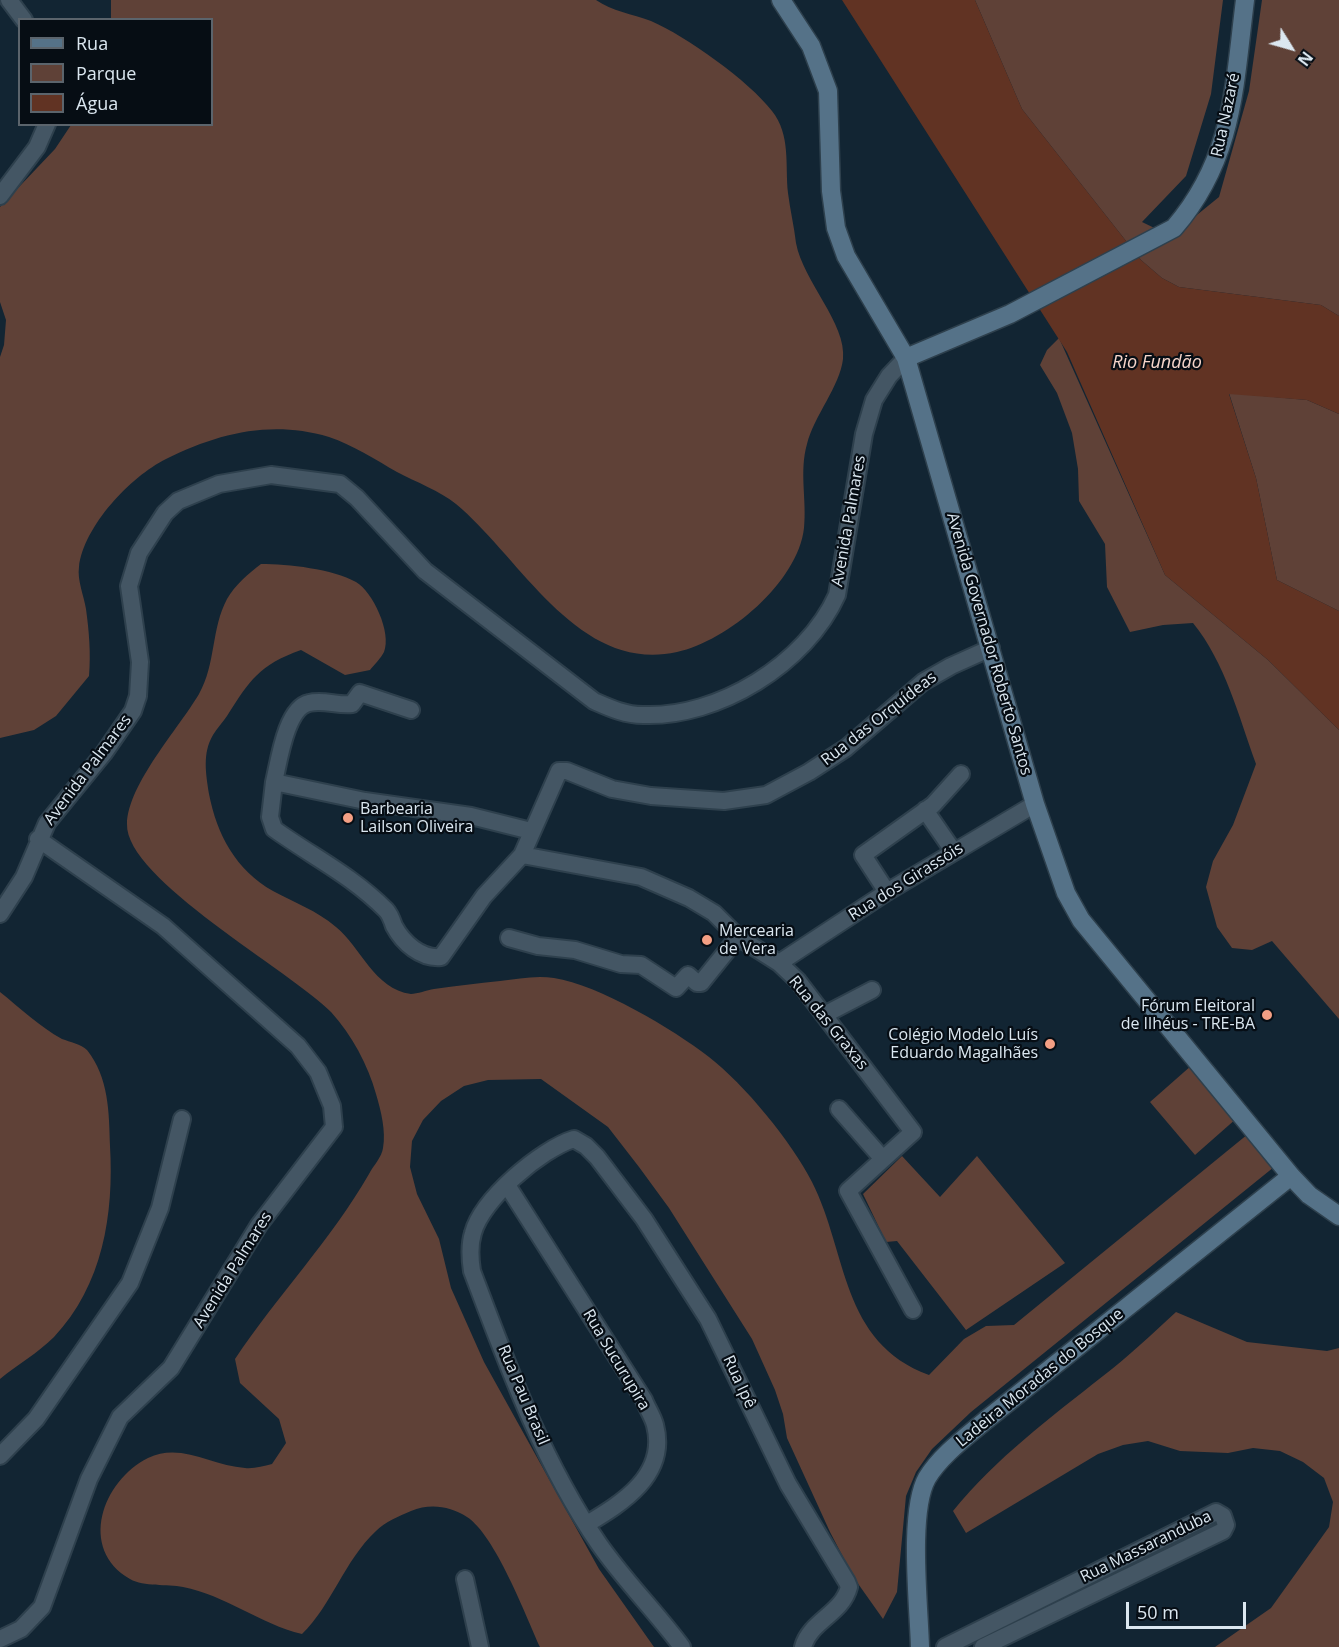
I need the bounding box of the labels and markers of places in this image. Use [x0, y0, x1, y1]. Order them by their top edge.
place label: Barbearia Lailson Oliveira [360, 799, 474, 837]
marker: Barbearia Lailson Oliveira [341, 811, 355, 825]
place label: Mercearia de Vera [719, 921, 794, 959]
marker: Mercearia de Vera [700, 933, 714, 947]
place label: Fórum Eleitoral de Ilhéus - TRE-BA [1121, 996, 1255, 1034]
marker: Fórum Eleitoral de Ilhéus - TRE-BA [1260, 1008, 1274, 1022]
place label: Colégio Modelo Luís Eduardo Magalhães [888, 1025, 1038, 1063]
marker: Colégio Modelo Luís Eduardo Magalhães [1043, 1037, 1057, 1051]

